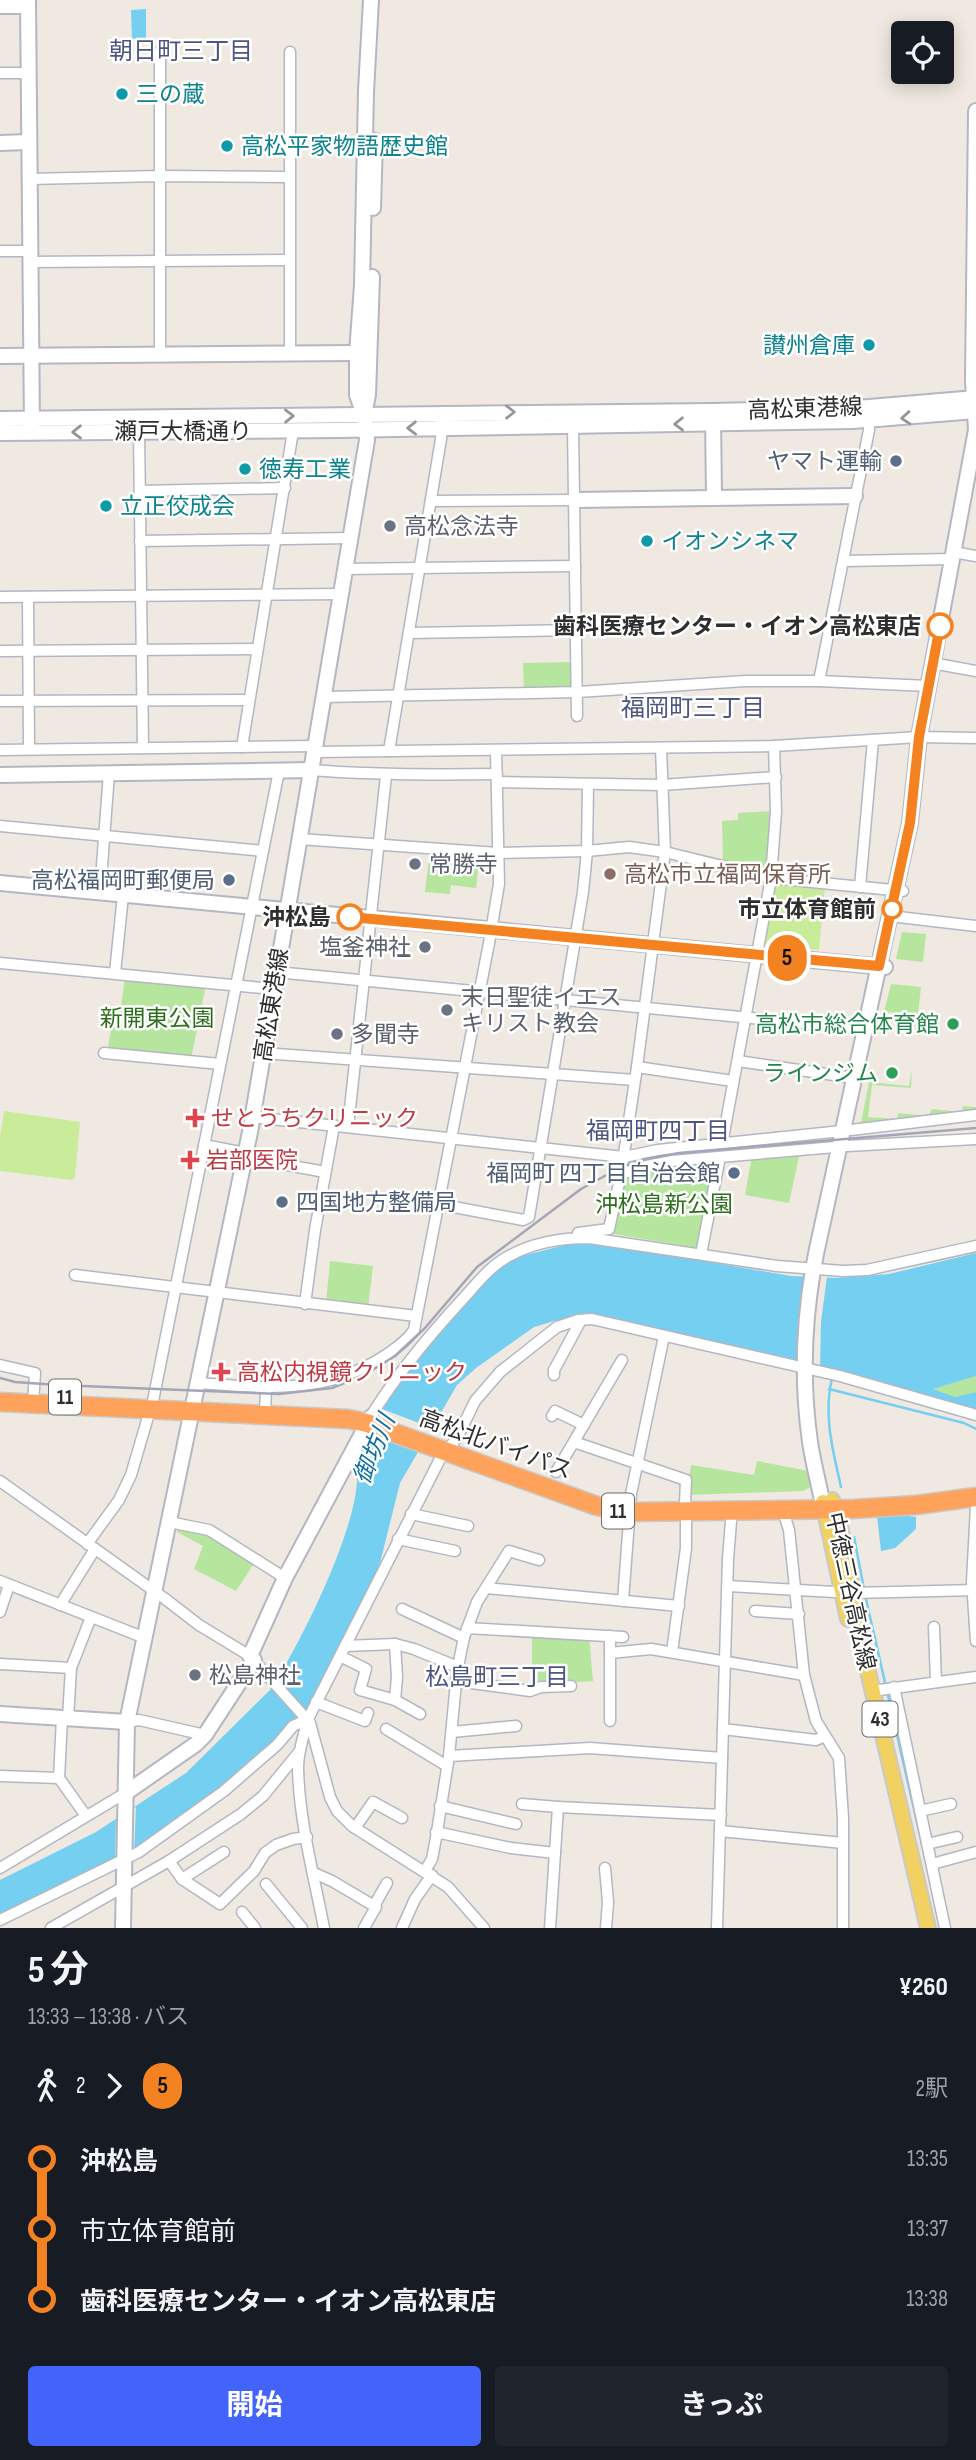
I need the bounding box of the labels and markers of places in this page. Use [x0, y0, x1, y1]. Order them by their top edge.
place label: 三の蔵 [136, 81, 205, 109]
marker: 三の蔵 [114, 86, 130, 102]
place label: 高松平家物語歴史館 [241, 133, 448, 161]
marker: 高松平家物語歴史館 [219, 138, 235, 154]
place label: 讃州倉庫 [763, 332, 855, 360]
marker: 讃州倉庫 [861, 337, 877, 353]
place label: ヤマト運輸 [767, 448, 882, 476]
marker: ヤマト運輸 [888, 453, 904, 469]
place label: 徳寿工業 [259, 456, 351, 484]
marker: 徳寿工業 [237, 461, 253, 477]
place label: 立正佼成会 [120, 493, 235, 521]
marker: 立正佼成会 [98, 498, 114, 514]
place label: 高松念法寺 [404, 513, 519, 541]
marker: 高松念法寺 [382, 518, 398, 534]
place label: イオンシネマ [661, 528, 799, 556]
marker: イオンシネマ [639, 533, 655, 549]
place label: 歯科医療センター・イオン高松東店 [553, 613, 921, 641]
marker: 歯科医療センター・イオン高松東店 [927, 613, 953, 639]
place label: 常勝寺 [429, 851, 498, 879]
marker: 常勝寺 [407, 856, 423, 872]
place label: 高松市立福岡保育所 [624, 861, 831, 889]
marker: 高松市立福岡保育所 [602, 866, 618, 882]
place label: 高松福岡町郵便局 [31, 867, 215, 895]
marker: 高松福岡町郵便局 [221, 872, 237, 888]
place label: 市立体育館前 [738, 896, 876, 924]
marker: 市立体育館前 [882, 899, 902, 919]
place label: 沖松島 [262, 904, 331, 932]
marker: 沖松島 [337, 904, 363, 930]
place label: 塩釜神社 [319, 934, 411, 962]
marker: 塩釜神社 [417, 939, 433, 955]
place label: 末日聖徒イエス キリスト教会 [461, 984, 622, 1038]
marker: 末日聖徒イエス キリスト教会 [439, 1002, 455, 1018]
place label: 高松市総合体育館 [755, 1011, 939, 1039]
marker: 高松市総合体育館 [945, 1016, 961, 1032]
place label: 多聞寺 [351, 1021, 420, 1049]
marker: 多聞寺 [329, 1026, 345, 1042]
place label: ラインジム [763, 1060, 878, 1088]
marker: ラインジム [884, 1065, 900, 1081]
place label: せとうちクリニック [211, 1105, 418, 1133]
marker: せとうちクリニック [185, 1108, 205, 1128]
place label: 岩部医院 [206, 1147, 298, 1175]
marker: 岩部医院 [180, 1150, 200, 1170]
place label: 福岡町 四丁目自治会館 [486, 1160, 720, 1188]
marker: 福岡町 四丁目自治会館 [726, 1165, 742, 1181]
place label: 四国地方整備局 [296, 1189, 457, 1217]
marker: 四国地方整備局 [274, 1194, 290, 1210]
place label: 高松内視鏡クリニック [237, 1359, 467, 1387]
marker: 高松内視鏡クリニック [211, 1362, 231, 1382]
place label: 松島神社 [209, 1662, 301, 1690]
marker: 松島神社 [187, 1667, 203, 1683]

